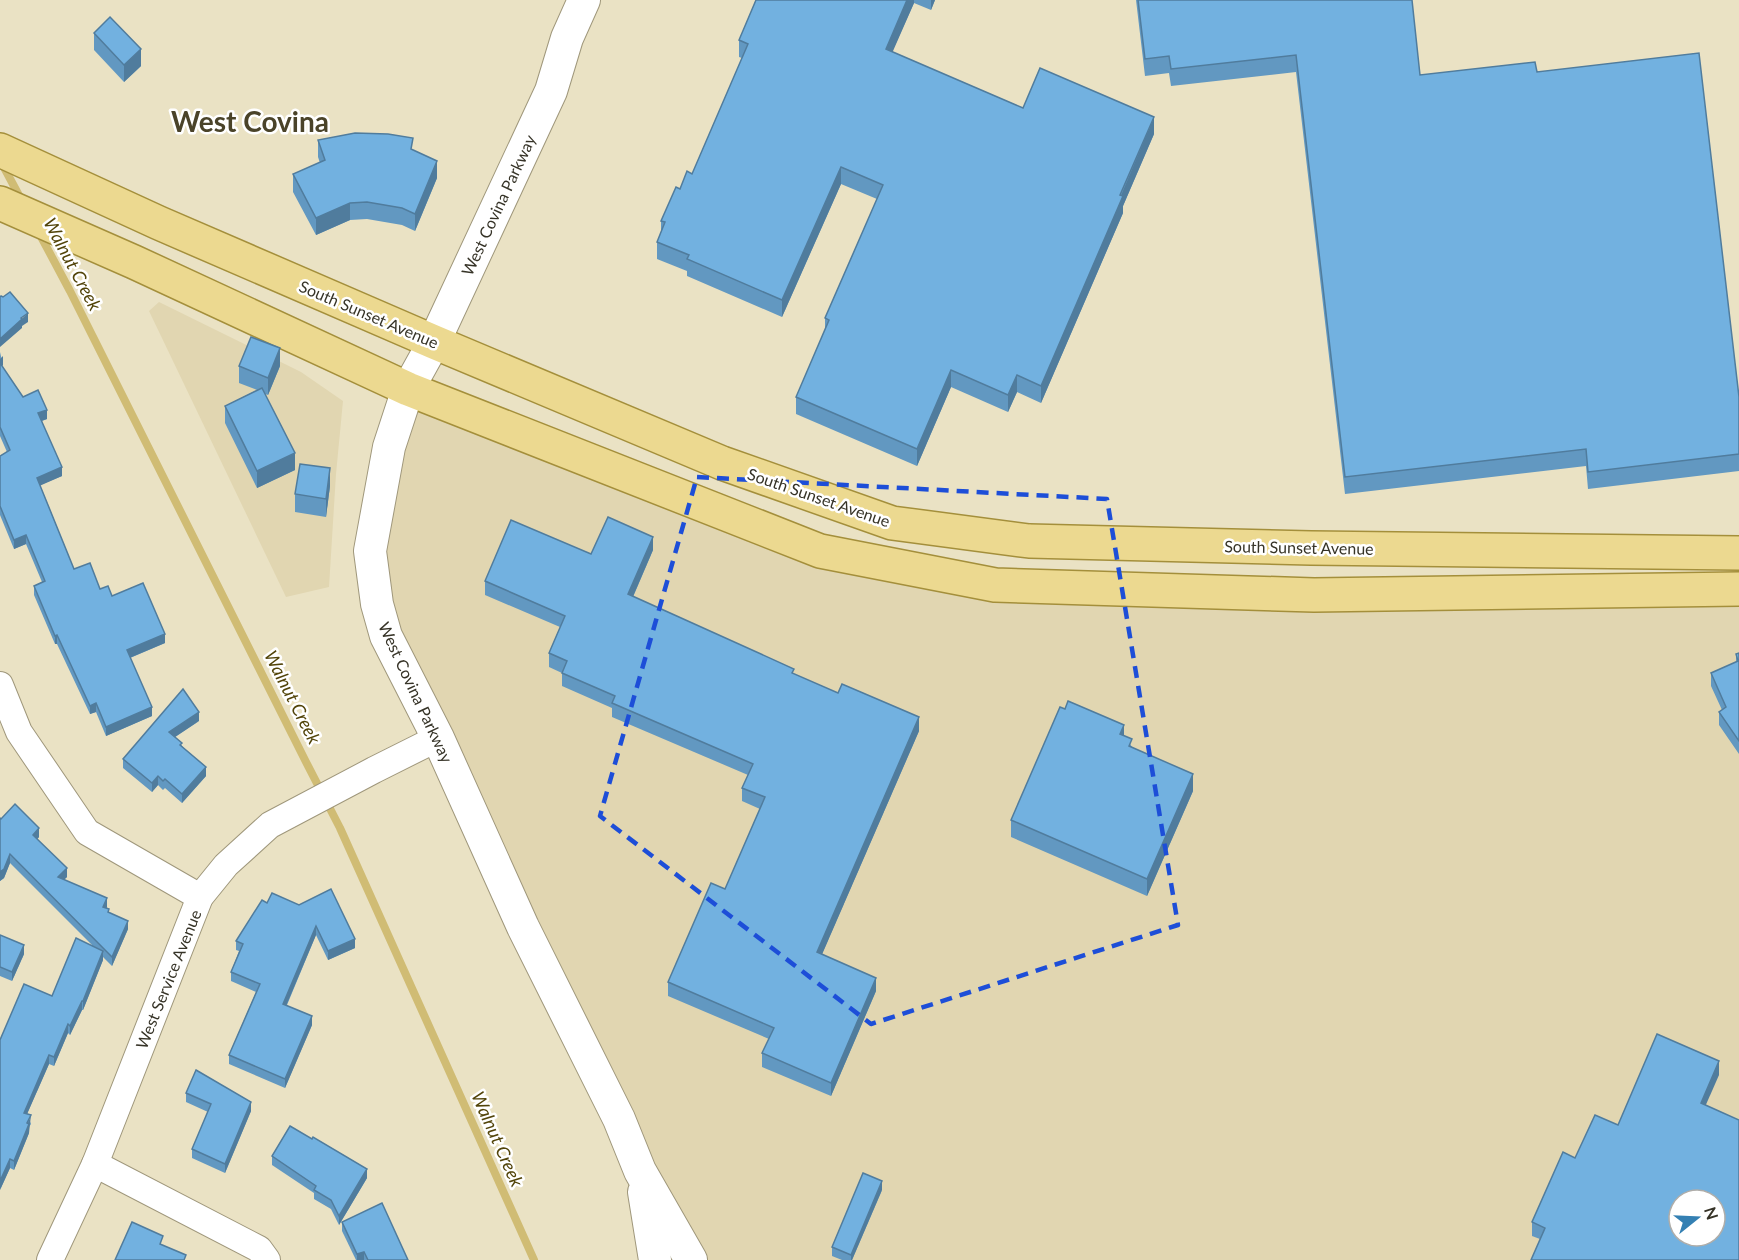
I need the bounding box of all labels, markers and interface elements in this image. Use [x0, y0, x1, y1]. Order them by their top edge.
district label: West Covina [171, 104, 329, 138]
street label: West Covina Parkway [457, 131, 539, 278]
water label: Walnut Creek [39, 214, 107, 315]
street label: South Sunset Avenue [297, 276, 441, 352]
street label: South Sunset Avenue [745, 464, 893, 530]
street label: South Sunset Avenue [1224, 536, 1374, 558]
street label: West Covina Parkway [375, 619, 457, 766]
water label: Walnut Creek [260, 647, 326, 748]
street label: West Service Avenue [131, 907, 205, 1051]
water label: Walnut Creek [467, 1088, 529, 1190]
north arrow [1667, 1188, 1727, 1248]
text: N [1701, 1204, 1723, 1222]

